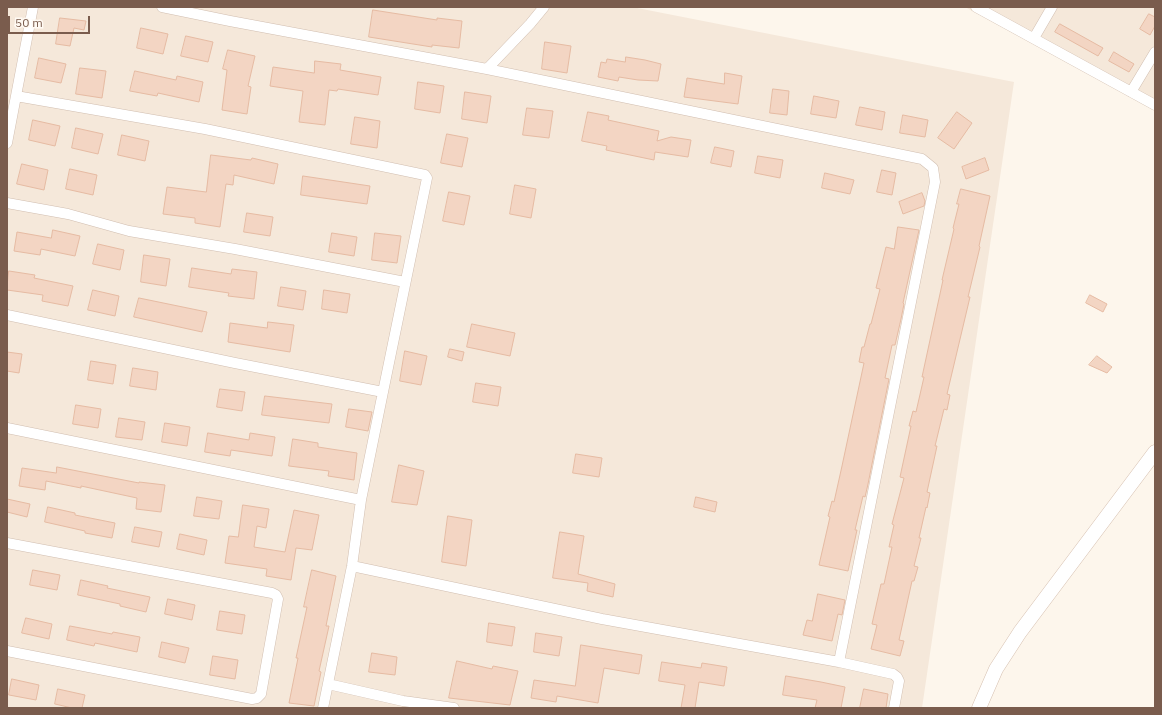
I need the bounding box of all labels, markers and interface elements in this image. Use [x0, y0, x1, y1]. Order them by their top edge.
scale bar [10, 8, 92, 34]
text: 50 m [15, 15, 43, 30]

